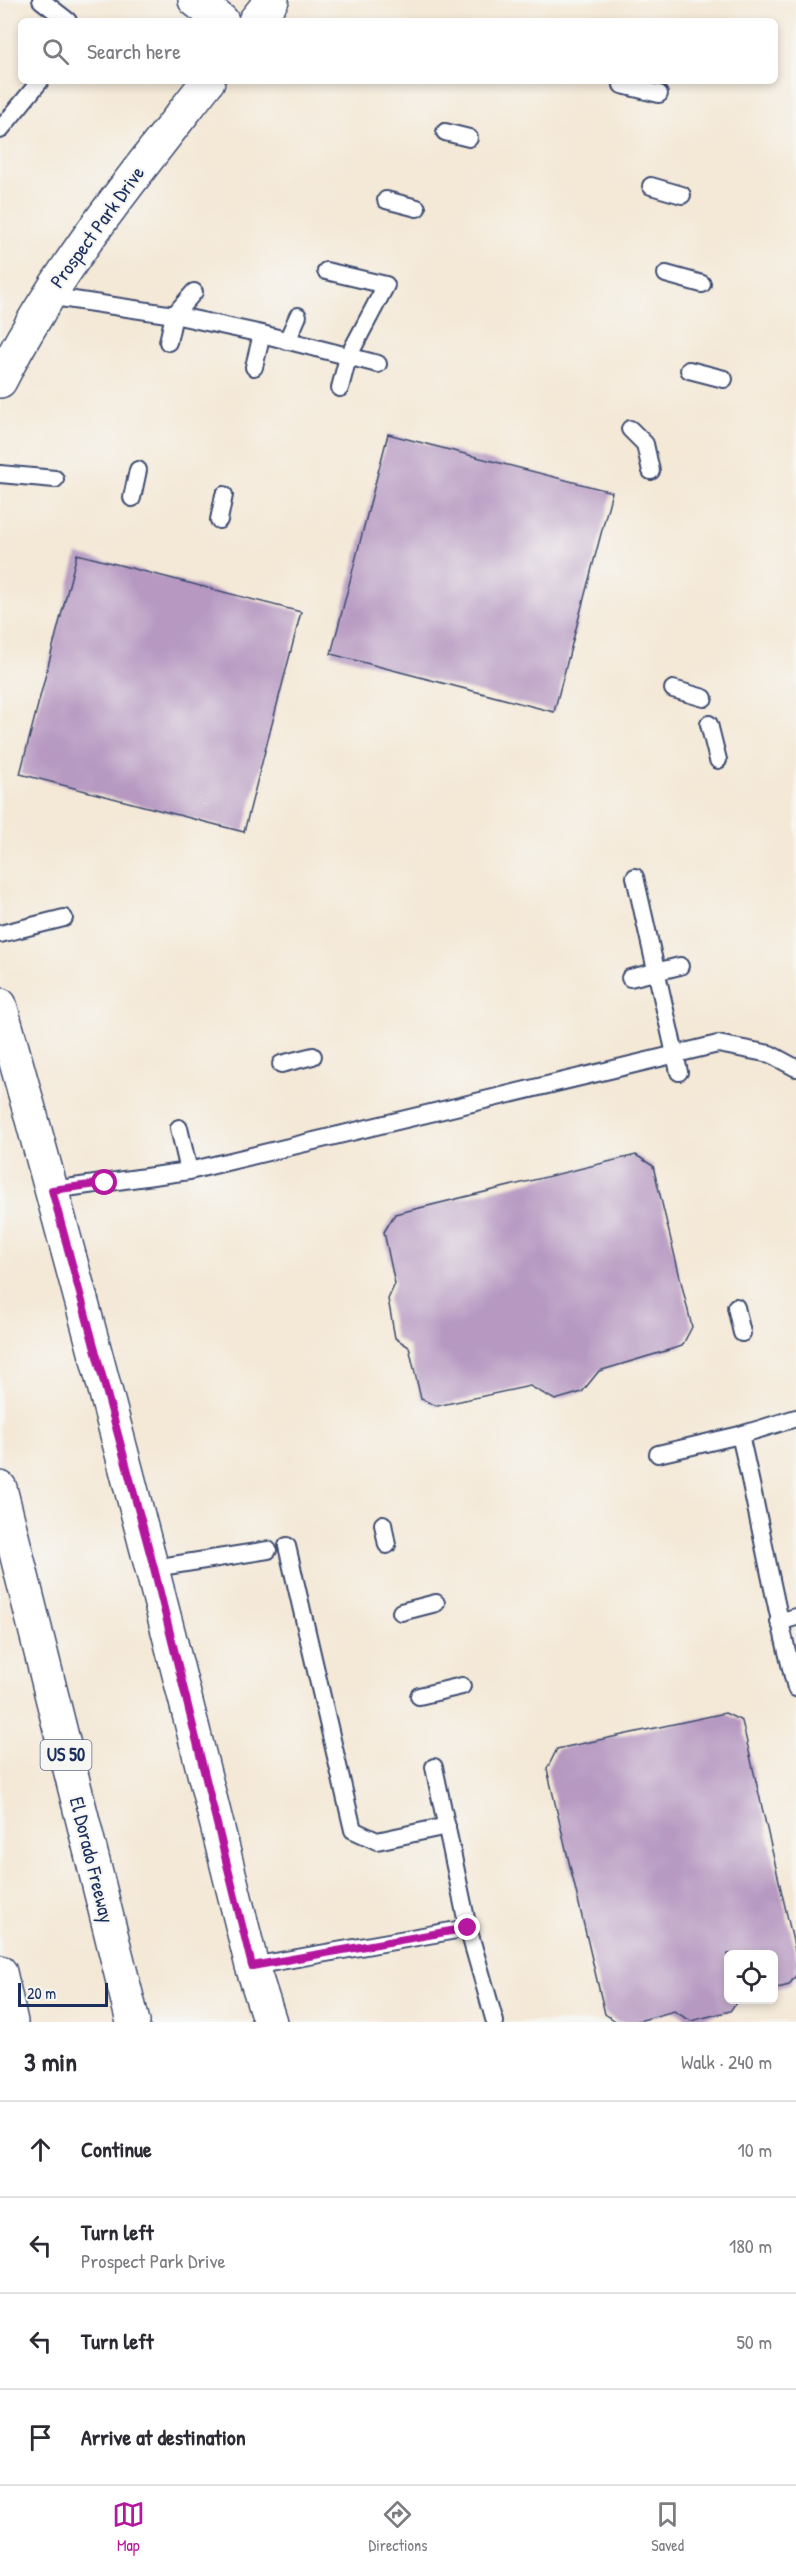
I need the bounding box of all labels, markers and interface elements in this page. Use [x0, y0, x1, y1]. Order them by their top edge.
search box [18, 18, 778, 84]
icon: search [39, 35, 72, 68]
text: Search here [87, 36, 181, 66]
street label: Prospect Park Drive [43, 160, 150, 293]
route start [91, 1169, 117, 1195]
road number: US 50 [40, 1740, 92, 1770]
street label: El Dorado Freeway [64, 1794, 121, 1926]
route end [454, 1914, 480, 1940]
map controls [724, 1950, 778, 2004]
button: locate [724, 1950, 778, 2004]
scale bar [18, 1980, 108, 2008]
text: 20 m [27, 1982, 56, 2004]
text: 3 min [24, 2044, 77, 2079]
text: Walk · 240 m [681, 2048, 772, 2075]
icon: ahead [24, 2133, 57, 2166]
text: Continue [81, 2134, 152, 2164]
text: 10 m [738, 2136, 772, 2163]
text: Turn left [81, 2217, 154, 2247]
icon: left [24, 2229, 57, 2262]
text: 180 m [729, 2232, 772, 2259]
text: Prospect Park Drive [81, 2247, 226, 2274]
icon: left [24, 2325, 57, 2358]
text: Turn left [81, 2326, 154, 2356]
text: 50 m [736, 2328, 772, 2355]
icon: arrive [24, 2421, 57, 2454]
text: Arrive at destination [81, 2422, 246, 2452]
tab: Map [112, 2498, 145, 2556]
tab: Directions [369, 2498, 427, 2556]
tab: Saved [651, 2498, 684, 2556]

